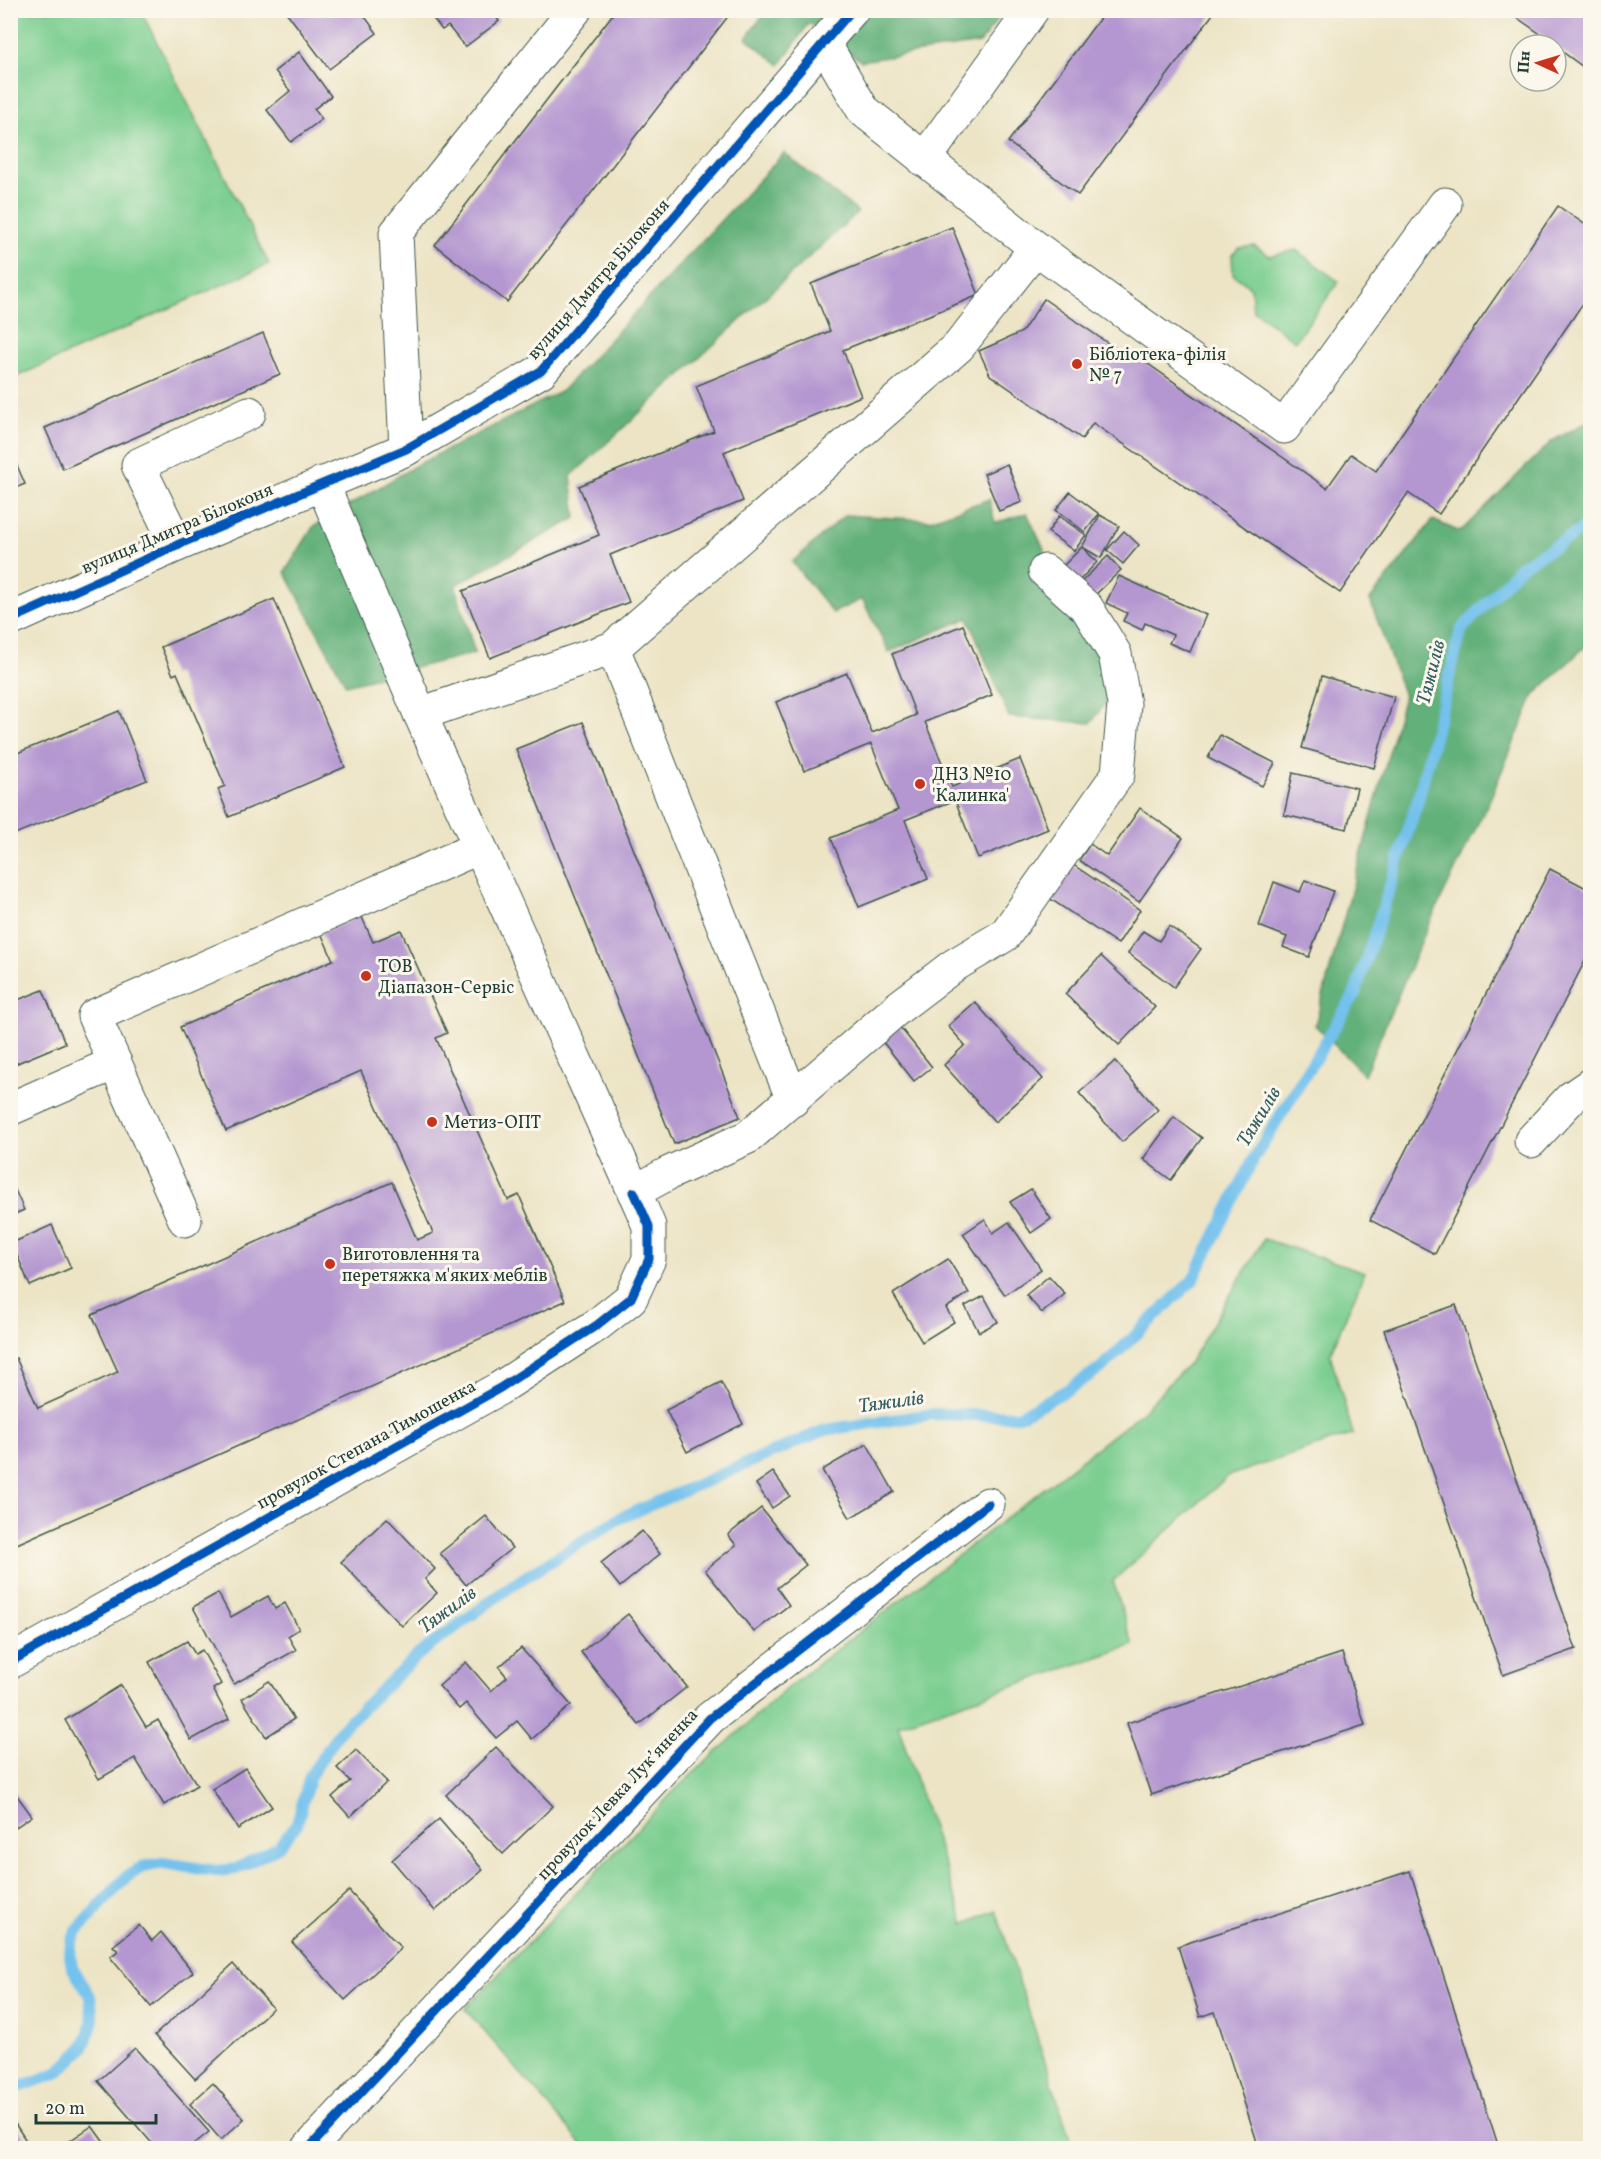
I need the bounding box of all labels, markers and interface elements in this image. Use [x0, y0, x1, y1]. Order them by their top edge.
north arrow [1508, 33, 1568, 93]
text: Пн [1513, 50, 1537, 74]
street label: вулиця Дмитра Білоконя [522, 194, 676, 366]
place label: Бібліотека-філія № 7 [1089, 343, 1226, 389]
marker: Бібліотека-філія № 7 [1070, 357, 1084, 371]
street label: вулиця Дмитра Білоконя [78, 478, 277, 581]
water label: Тяжилів [1410, 637, 1454, 708]
place label: ДНЗ №10 'Калинка' [932, 763, 1011, 809]
marker: ДНЗ №10 'Калинка' [913, 777, 927, 791]
place label: ТОВ Діапазон-Сервіс [378, 955, 514, 1001]
marker: ТОВ Діапазон-Сервіс [359, 969, 373, 983]
water label: Тяжилів [1231, 1082, 1289, 1153]
place label: Метиз-ОПТ [444, 1111, 542, 1136]
marker: Метиз-ОПТ [425, 1115, 439, 1129]
place label: Виготовлення та перетяжка м'яких меблів [342, 1243, 548, 1289]
marker: Виготовлення та перетяжка м'яких меблів [323, 1257, 337, 1271]
street label: провулок Степана Тимошенка [252, 1374, 481, 1516]
water label: Тяжилів [857, 1385, 926, 1421]
water label: Тяжилів [413, 1580, 483, 1641]
street label: провулок Левка Лукʼяненка [532, 1704, 705, 1886]
scale bar [36, 2087, 156, 2125]
text: 20 m [45, 2097, 85, 2122]

